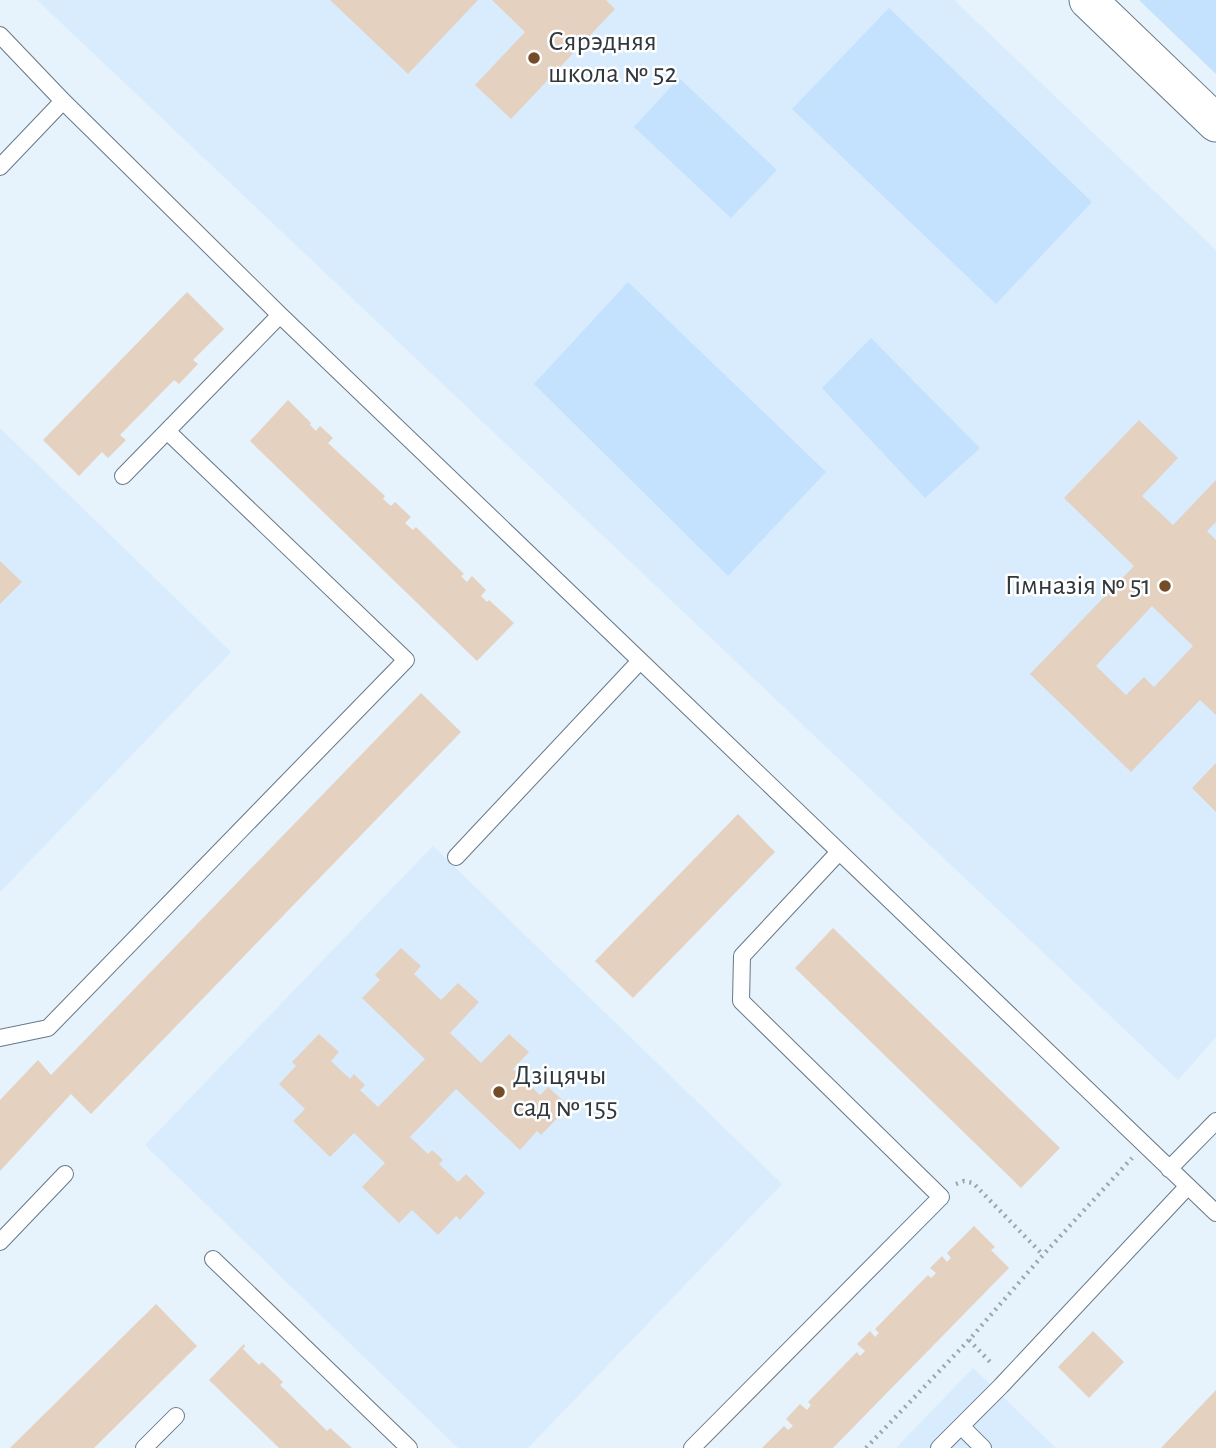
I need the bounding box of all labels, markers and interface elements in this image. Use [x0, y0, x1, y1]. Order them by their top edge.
place label: Сярэдняя школа № 52 [548, 28, 677, 88]
marker: Сярэдняя школа № 52 [526, 50, 542, 66]
place label: Гімназія № 51 [1005, 572, 1151, 600]
marker: Гімназія № 51 [1157, 578, 1173, 594]
place label: Дзіцячы сад № 155 [513, 1062, 618, 1122]
marker: Дзіцячы сад № 155 [491, 1084, 507, 1100]

